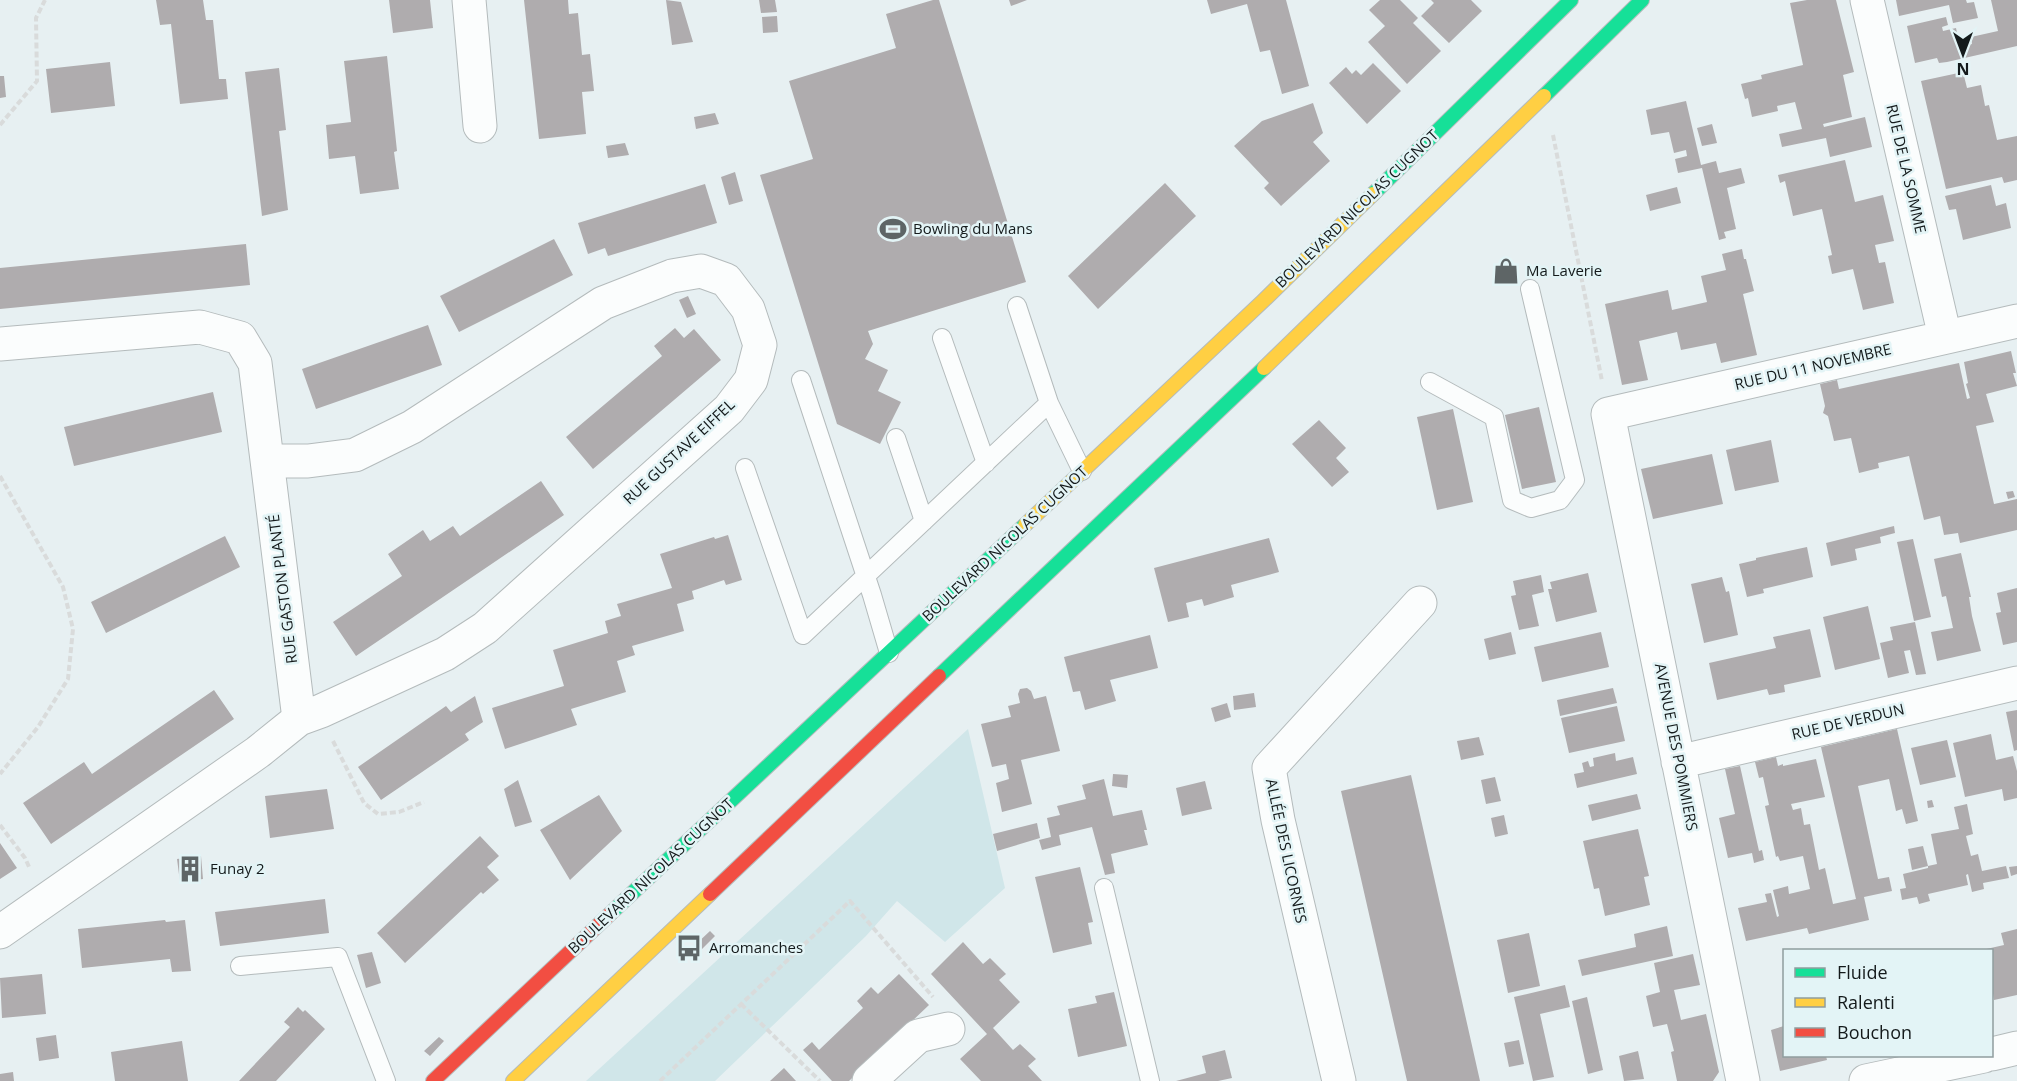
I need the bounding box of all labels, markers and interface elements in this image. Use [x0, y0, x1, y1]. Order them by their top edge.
north arrow [1933, 24, 1993, 84]
text: N [1956, 58, 1970, 80]
street label: RUE DE LA SOMME [1882, 102, 1932, 235]
street label: BOULEVARD NICOLAS CUGNOT [1270, 124, 1443, 292]
sports icon: Bowling du Mans [878, 214, 908, 244]
place label: Bowling du Mans [913, 218, 1033, 238]
shop icon: Ma Laverie [1491, 256, 1521, 286]
place label: Ma Laverie [1526, 260, 1602, 280]
street label: RUE DU 11 NOVEMBRE [1732, 338, 1893, 394]
street label: RUE GUSTAVE EIFFEL [618, 394, 738, 508]
street label: BOULEVARD NICOLAS CUGNOT [917, 461, 1092, 625]
street label: RUE GASTON PLANTÉ [263, 513, 301, 665]
street label: AVENUE DES POMMIERS [1651, 661, 1703, 832]
street label: RUE DE VERDUN [1789, 698, 1906, 744]
street label: ALLÉE DES LICORNES [1262, 777, 1312, 925]
street label: BOULEVARD NICOLAS CUGNOT [563, 793, 738, 957]
building icon: Funay 2 [175, 854, 205, 884]
place label: Funay 2 [210, 858, 264, 878]
bus stop icon: Arromanches [674, 933, 704, 963]
place label: Arromanches [709, 937, 803, 957]
legend [1783, 949, 1993, 1057]
text: Fluide [1837, 960, 1888, 984]
text: Ralenti [1837, 990, 1895, 1014]
text: Bouchon [1837, 1020, 1912, 1044]

